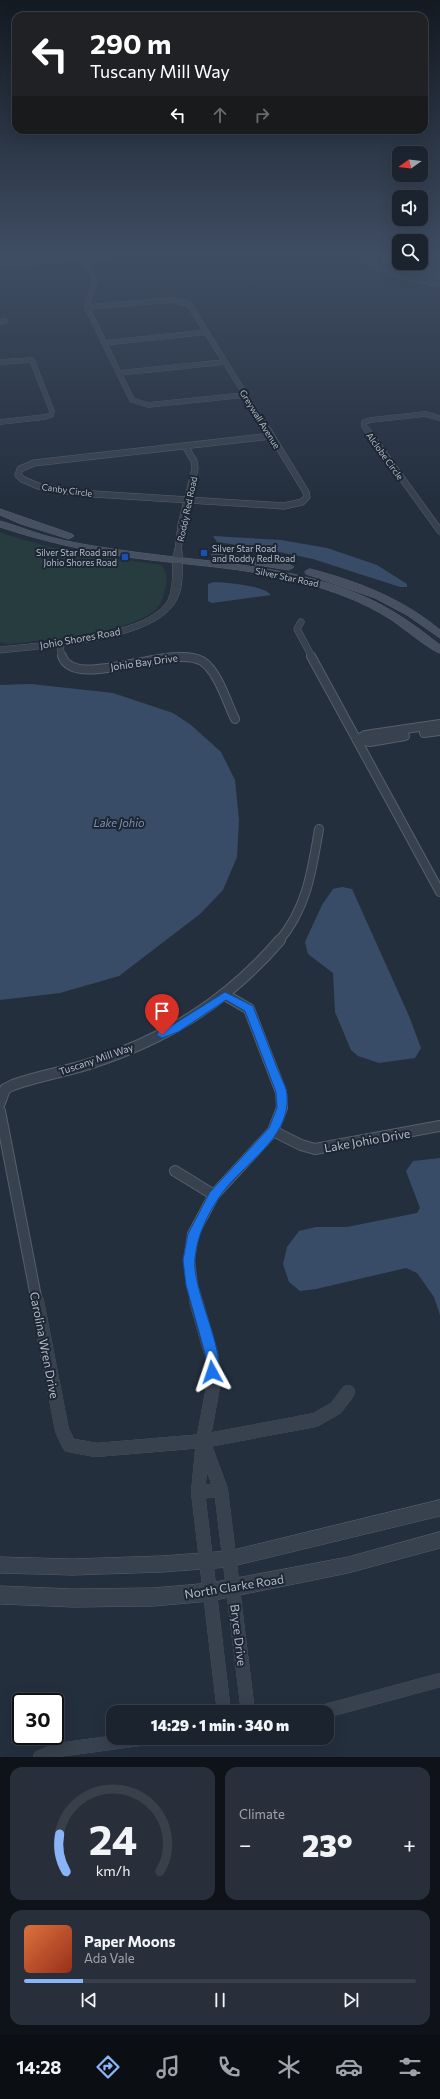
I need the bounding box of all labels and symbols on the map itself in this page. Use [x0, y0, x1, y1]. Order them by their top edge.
north arrow [392, 146, 428, 182]
street label: Greywall Avenue [237, 387, 283, 451]
street label: Alclobe Circle [364, 430, 406, 482]
street label: Roddy Red Road [175, 475, 199, 543]
street label: Canby Circle [41, 481, 93, 499]
place label: Silver Star Road and Roddy Red Road [212, 543, 295, 564]
place label: Silver Star Road and Johio Shores Road [36, 547, 117, 568]
marker: Silver Star Road and Roddy Red Road [199, 548, 209, 558]
marker: Silver Star Road and Johio Shores Road [120, 552, 130, 562]
street label: Silver Star Road [254, 565, 320, 589]
street label: Johio Shores Road [39, 625, 121, 651]
street label: Johio Bay Drive [110, 651, 178, 673]
water label: Lake Johio [93, 816, 145, 830]
pin [145, 994, 179, 1035]
street label: Tuscany Mill Way [57, 1041, 135, 1077]
street label: Lake Johio Drive [323, 1126, 411, 1155]
street label: Carolina Wren Drive [28, 1290, 62, 1400]
position arrow [191, 1351, 233, 1393]
street label: North Clarke Road [183, 1571, 285, 1601]
street label: Bryce Drive [228, 1603, 250, 1667]
speed limit sign: 30 [12, 1693, 64, 1745]

